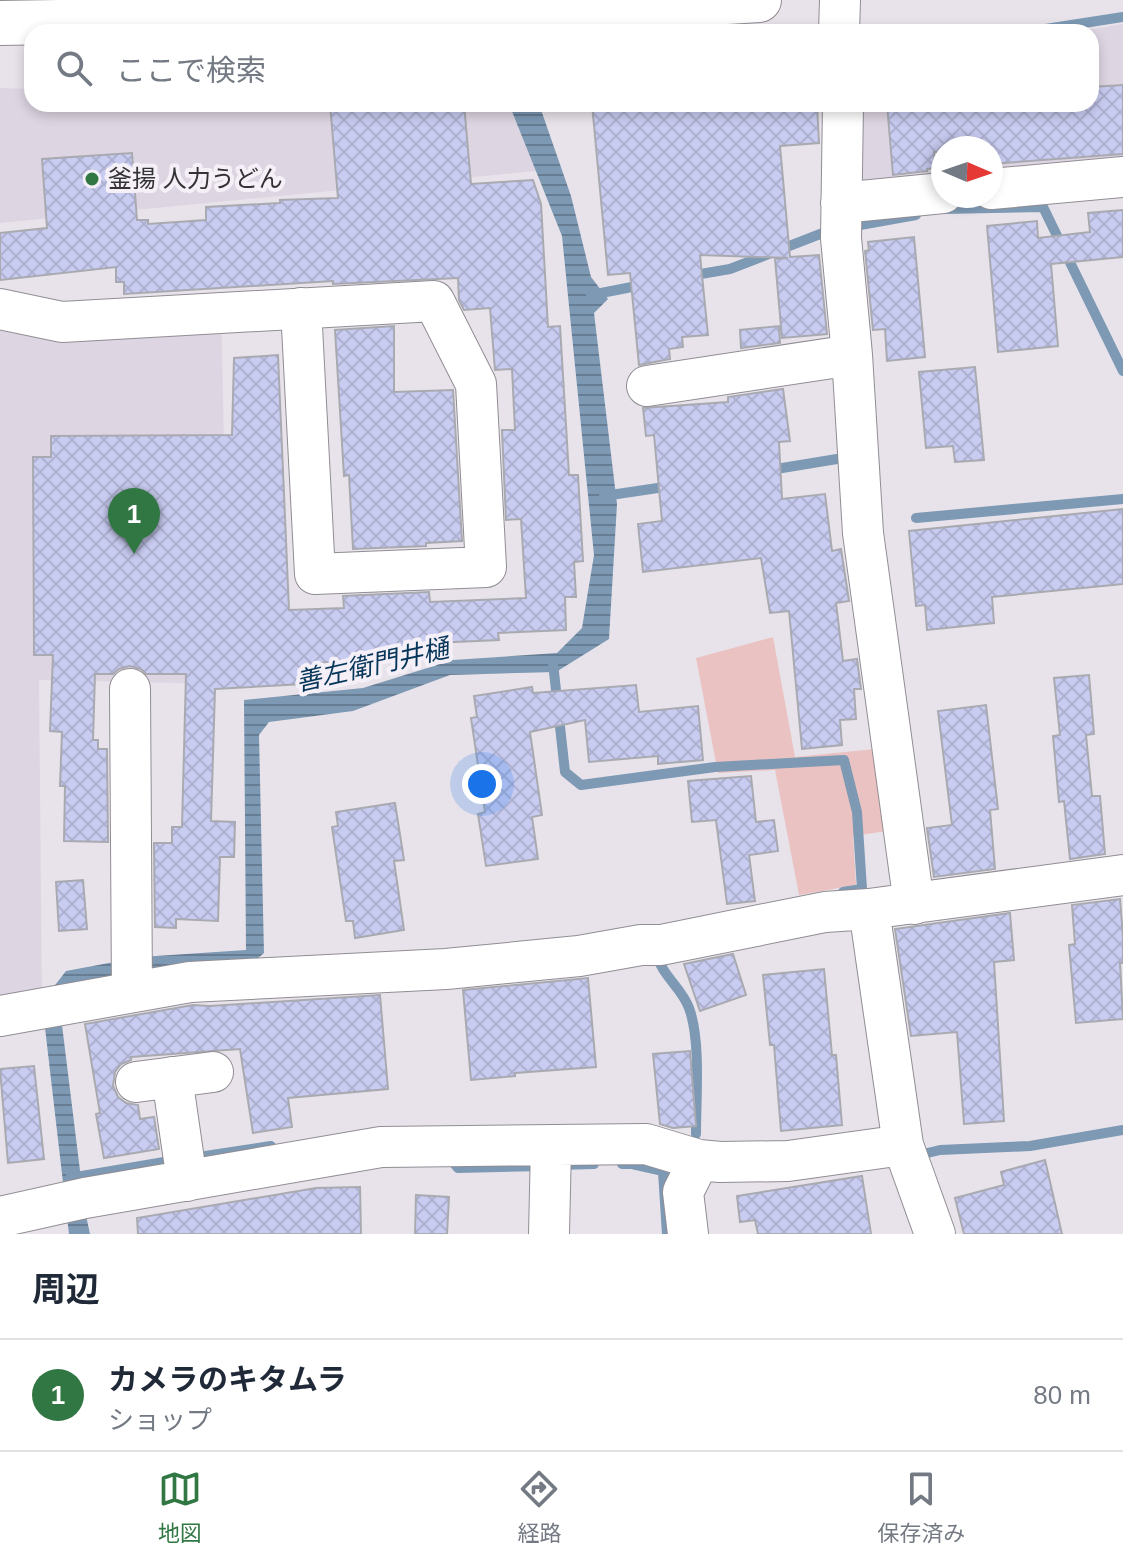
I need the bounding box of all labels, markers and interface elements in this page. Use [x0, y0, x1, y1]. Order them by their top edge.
search box [24, 24, 1099, 112]
icon: search [52, 46, 96, 90]
text: ここで検索 [116, 54, 266, 87]
north arrow [931, 136, 1003, 208]
place label: 釜揚 人力うどん [108, 165, 283, 192]
marker: 釜揚 人力うどん [83, 170, 101, 188]
pin: 1 [108, 488, 160, 554]
water label: 善左衛門井樋 [293, 632, 455, 697]
your location [462, 764, 502, 804]
text: 周辺 [32, 1270, 100, 1308]
text: カメラのキタムラ [108, 1363, 347, 1396]
text: 1 [51, 1380, 65, 1410]
text: 80 m [1033, 1380, 1091, 1410]
text: ショップ [108, 1405, 212, 1435]
tab: 地図 [158, 1467, 202, 1547]
tab: 経路 [517, 1467, 561, 1547]
tab: 保存済み [877, 1467, 965, 1547]

